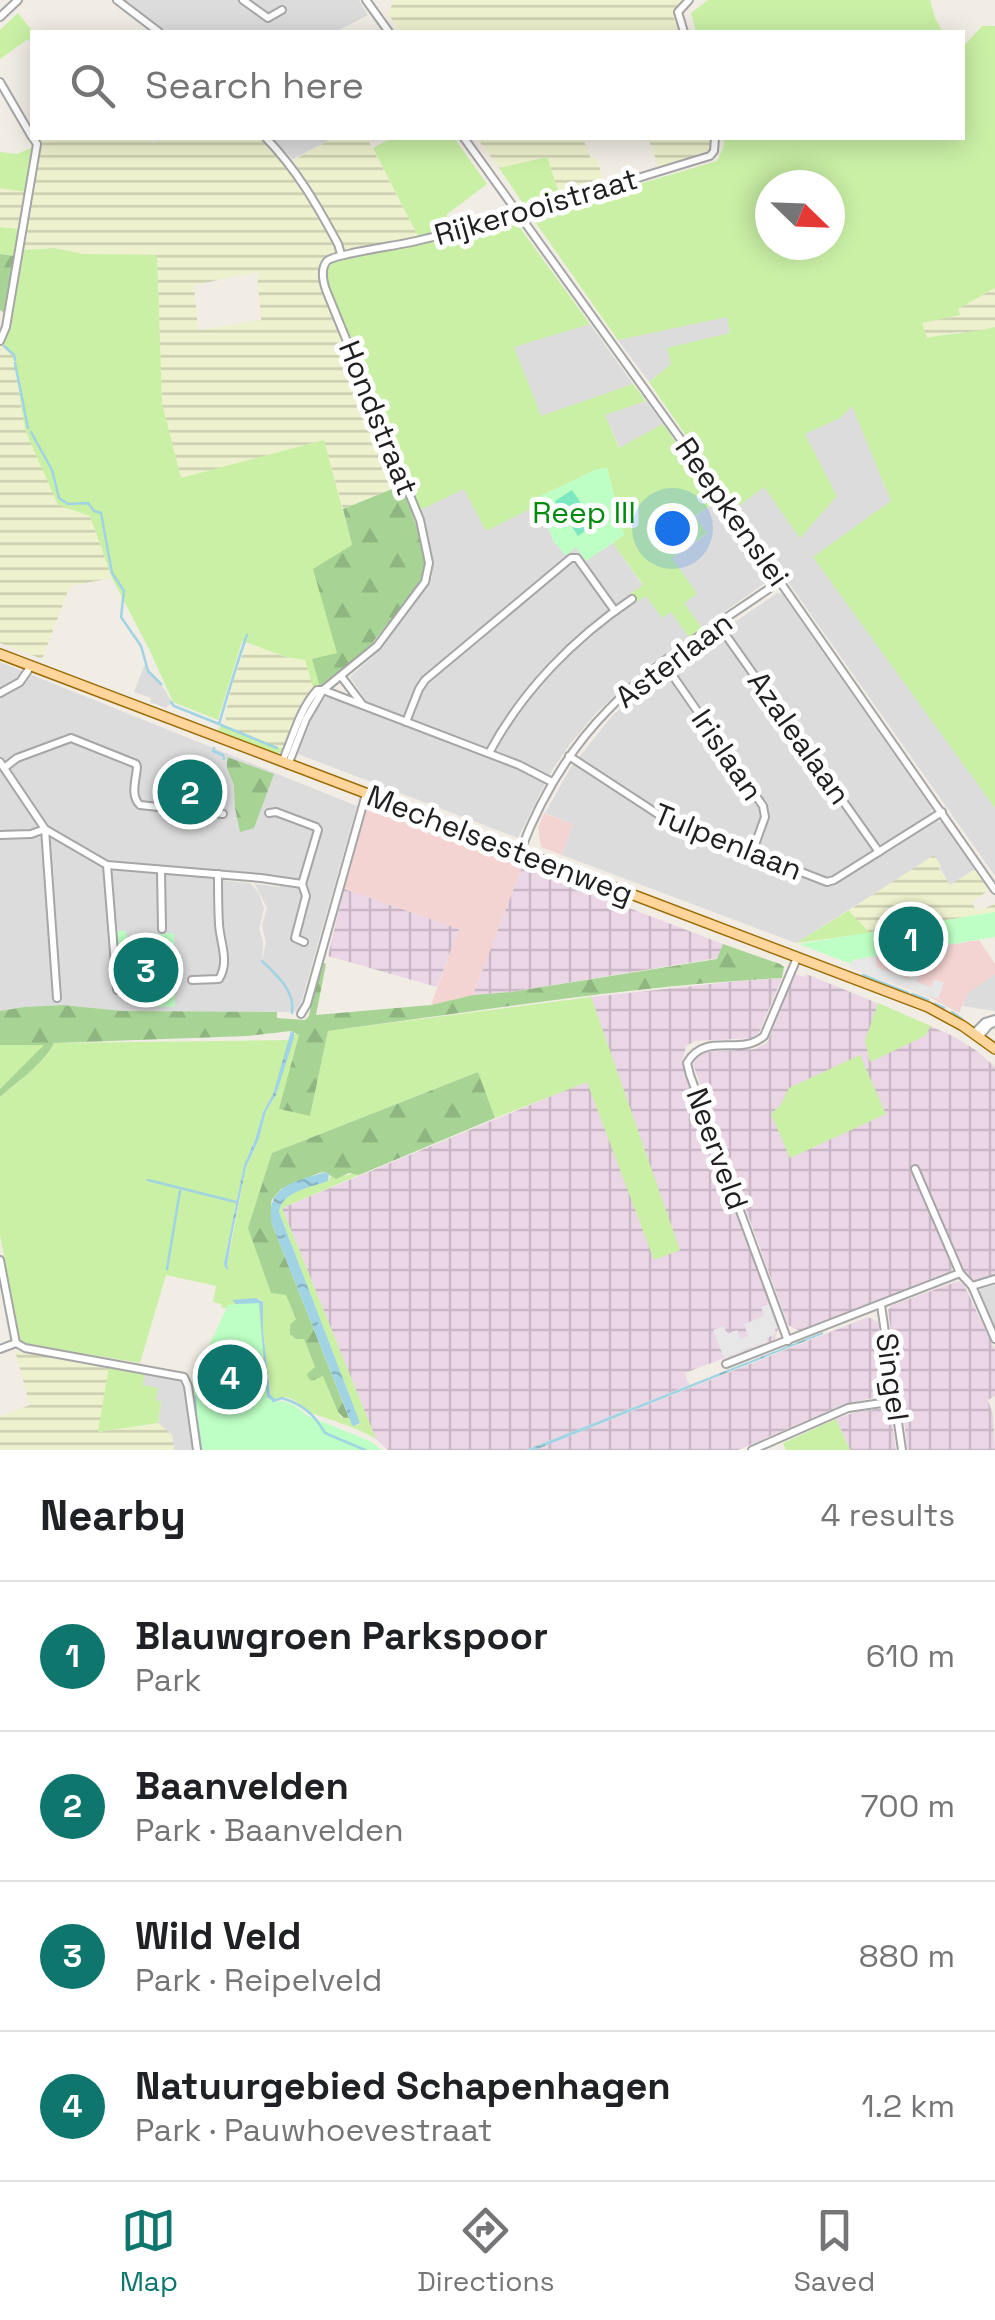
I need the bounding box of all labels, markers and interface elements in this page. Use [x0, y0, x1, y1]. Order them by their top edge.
search box [30, 30, 965, 140]
icon: search [65, 58, 120, 113]
text: Search here [145, 61, 364, 109]
street label: Rijkerooistraat [430, 159, 642, 254]
north arrow [755, 170, 845, 260]
street label: Hondstraat [330, 335, 427, 501]
street label: Reepkenslei [667, 429, 798, 594]
park label: Reep III [532, 493, 636, 532]
your location [647, 503, 698, 554]
street label: Asterlaan [607, 603, 740, 716]
street label: Azalealaan [739, 663, 860, 812]
street label: Irislaan [683, 702, 772, 808]
pin: 2 [158, 754, 222, 830]
street label: Mechelsesteenweg [362, 776, 639, 913]
street label: Tulpenlaan [648, 794, 808, 889]
pin: 1 [878, 902, 944, 976]
pin: 3 [114, 932, 178, 1008]
street label: Neerveld [677, 1083, 757, 1215]
street label: Singel [867, 1330, 918, 1423]
pin: 4 [198, 1340, 262, 1414]
text: Nearby [40, 1489, 186, 1542]
text: 4 results [820, 1495, 955, 1535]
text: Blauwgroen Parkspoor [135, 1612, 548, 1660]
text: 1 [65, 1636, 80, 1676]
text: 610 m [866, 1636, 955, 1676]
text: Park [135, 1660, 202, 1700]
text: Baanvelden [135, 1762, 349, 1810]
text: 2 [63, 1786, 82, 1826]
text: 700 m [860, 1786, 955, 1826]
text: Park · Baanvelden [135, 1810, 404, 1850]
text: Wild Veld [135, 1912, 301, 1960]
text: 3 [63, 1936, 82, 1976]
text: 880 m [859, 1936, 955, 1976]
text: Park · Reipelveld [135, 1960, 382, 2000]
text: Natuurgebied Schapenhagen [135, 2062, 671, 2110]
text: 4 [62, 2086, 83, 2126]
text: 1.2 km [861, 2086, 955, 2126]
text: Park · Pauwhoevestraat [135, 2110, 493, 2150]
tab: Map [120, 2203, 178, 2299]
tab: Directions [417, 2203, 554, 2299]
tab: Saved [794, 2203, 875, 2299]

